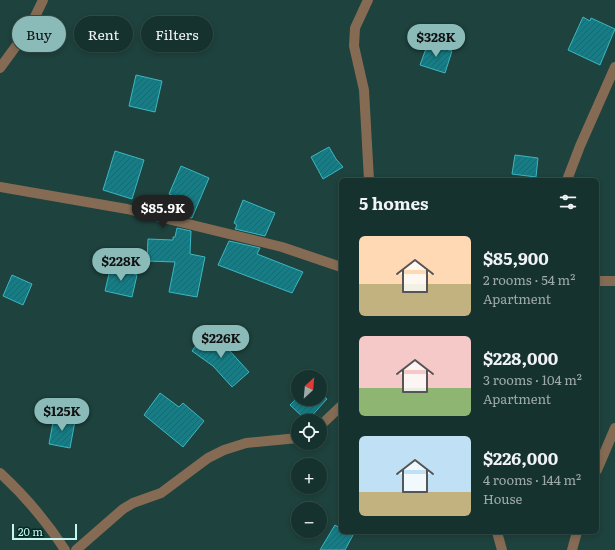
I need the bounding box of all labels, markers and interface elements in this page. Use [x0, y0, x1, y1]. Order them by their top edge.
chip: Buy [12, 16, 66, 52]
chip: Rent [74, 16, 133, 52]
chip: Filters [141, 16, 213, 52]
pin: $328K [408, 24, 464, 58]
text: $328K [416, 27, 456, 46]
text: 5 homes [359, 190, 429, 215]
icon: filters [557, 191, 579, 213]
pin: $85.9K [130, 195, 196, 229]
text: $85.9K [141, 198, 185, 217]
text: $85,900 [483, 245, 549, 270]
pin: $228K [93, 248, 149, 282]
text: $228K [101, 251, 141, 270]
icon: home [391, 252, 439, 300]
text: 2 rooms · 54 m² [483, 270, 575, 289]
text: Apartment [483, 289, 551, 308]
pin: $226K [193, 325, 249, 359]
text: $226K [201, 328, 241, 347]
text: $228,000 [483, 345, 558, 370]
icon: home [391, 352, 439, 400]
north arrow [291, 370, 327, 406]
map controls [291, 370, 327, 538]
text: 3 rooms · 104 m² [483, 370, 582, 389]
text: Apartment [483, 389, 551, 408]
pin: $125K [34, 398, 90, 432]
text: $125K [43, 401, 81, 420]
button: locate [291, 414, 327, 450]
text: $226,000 [483, 445, 558, 470]
icon: home [391, 452, 439, 500]
button: + [291, 458, 327, 494]
text: 4 rooms · 144 m² [483, 470, 581, 489]
text: House [483, 489, 522, 508]
button: − [291, 502, 327, 538]
scale bar [12, 522, 77, 541]
text: 20 m [18, 523, 43, 539]

